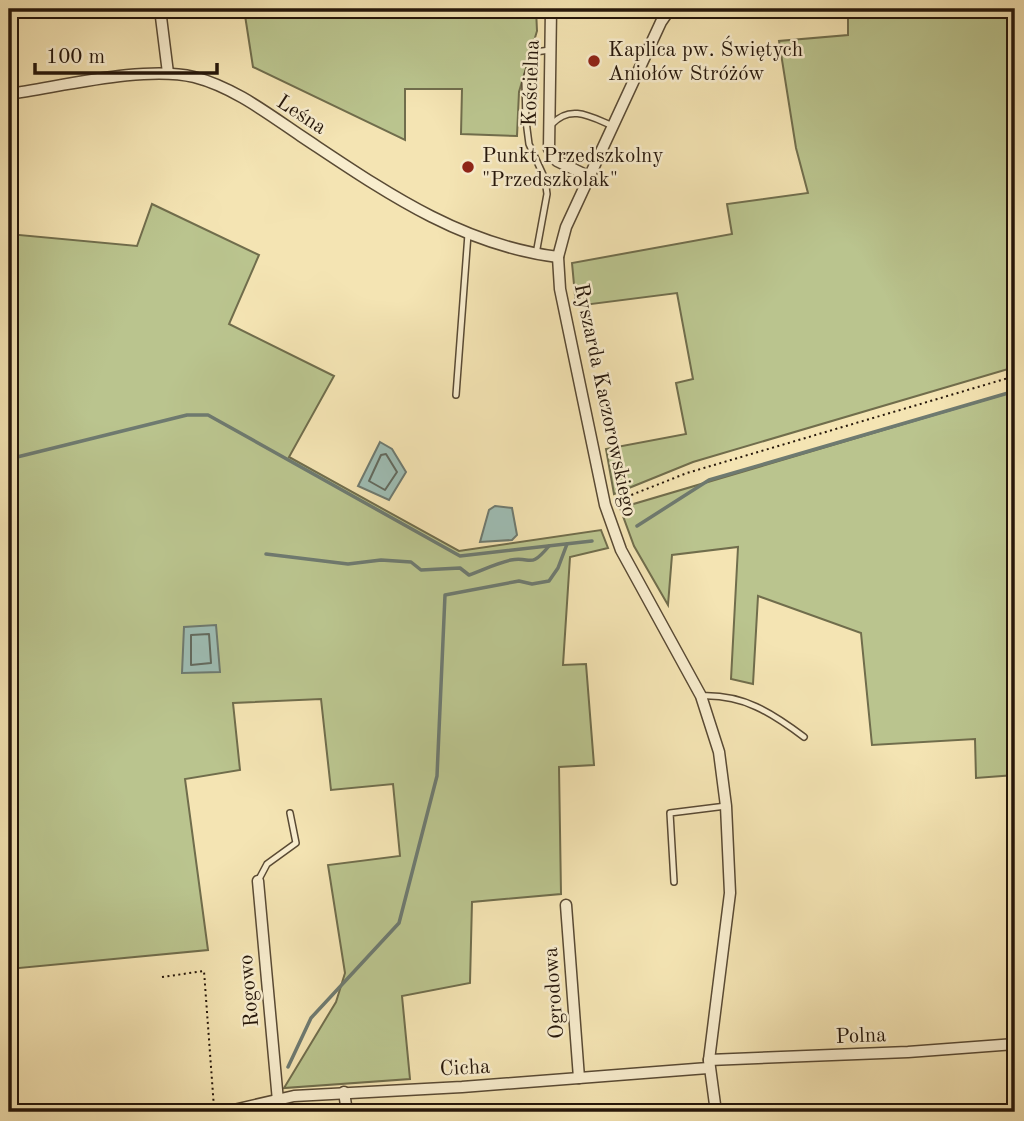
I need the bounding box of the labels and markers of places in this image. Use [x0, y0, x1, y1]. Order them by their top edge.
place label: Kaplica pw. Świętych Aniołów Stróżów [608, 35, 803, 85]
marker: Kaplica pw. Świętych Aniołów Stróżów [586, 53, 602, 69]
place label: Punkt Przedszkolny "Przedszkolak" [482, 146, 664, 191]
marker: Punkt Przedszkolny "Przedszkolak" [460, 159, 476, 175]

